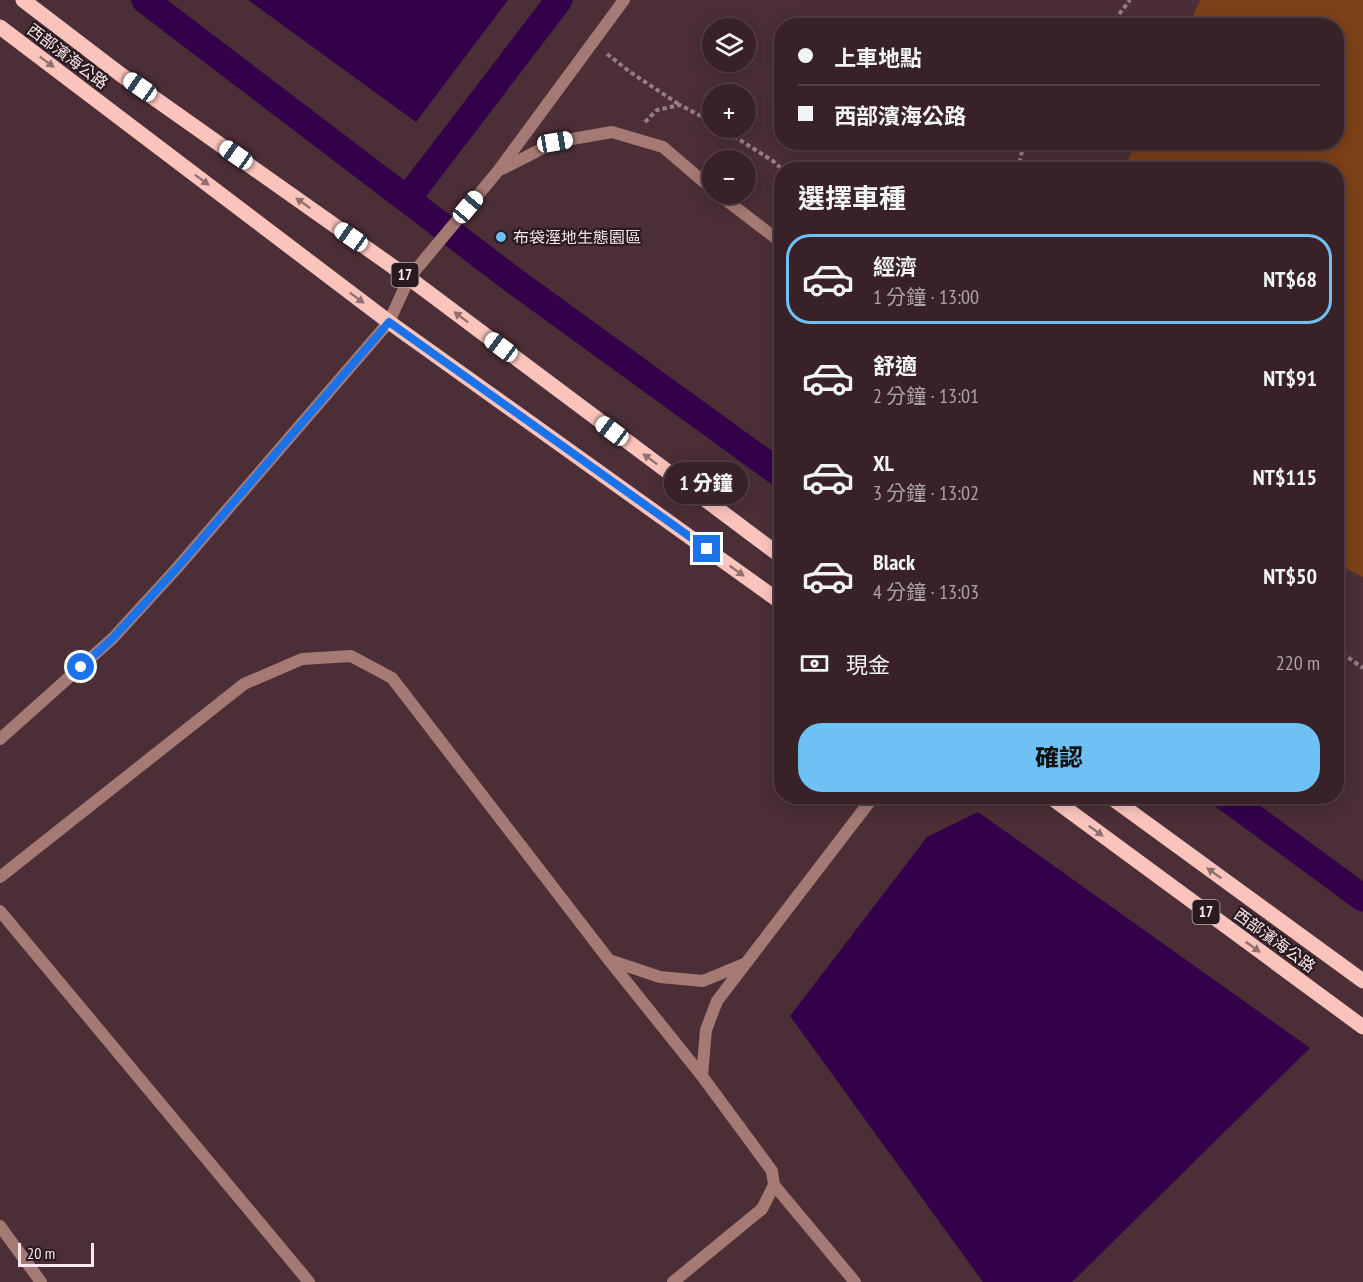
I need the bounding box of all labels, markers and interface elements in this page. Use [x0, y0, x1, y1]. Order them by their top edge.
map controls [702, 18, 756, 204]
button: layers [702, 18, 756, 72]
street label: 西部濱海公路 [24, 19, 112, 93]
text: 上車地點 [834, 44, 922, 72]
one-way arrow [39, 56, 54, 68]
car [120, 69, 160, 105]
button: + [702, 84, 756, 138]
text: 西部濱海公路 [834, 102, 966, 130]
car [536, 130, 574, 154]
car [216, 137, 256, 173]
button: − [702, 150, 756, 204]
one-way arrow [194, 174, 210, 186]
text: 選擇車種 [798, 181, 906, 215]
car [450, 187, 486, 227]
one-way arrow [295, 197, 311, 209]
car [331, 219, 371, 255]
place label: 布袋溼地生態園區 [513, 227, 641, 247]
marker: 布袋溼地生態園區 [494, 230, 508, 244]
icon: car [801, 252, 855, 306]
text: 經濟 [873, 253, 917, 281]
road number: 17 [392, 263, 418, 287]
text: NT$68 [1263, 265, 1317, 293]
text: 1 分鐘 · 13:00 [873, 284, 979, 310]
one-way arrow [349, 292, 365, 304]
one-way arrow [453, 310, 469, 323]
car [481, 329, 521, 365]
icon: car [801, 351, 855, 405]
text: 舒適 [873, 352, 917, 380]
text: NT$91 [1263, 364, 1317, 392]
text: 2 分鐘 · 13:01 [873, 383, 979, 409]
car [592, 413, 632, 449]
text: XL [873, 449, 894, 477]
icon: car [801, 450, 855, 504]
one-way arrow [643, 454, 658, 466]
callout: 1 分鐘 [665, 462, 749, 504]
text: NT$115 [1253, 463, 1317, 491]
text: 1 分鐘 [679, 470, 733, 496]
text: 3 分鐘 · 13:02 [873, 480, 979, 506]
route end [693, 535, 720, 562]
text: Black [873, 548, 915, 576]
icon: car [801, 549, 855, 603]
text: NT$50 [1263, 562, 1317, 590]
one-way arrow [729, 565, 745, 577]
text: 4 分鐘 · 13:03 [873, 579, 979, 605]
icon: cash [798, 647, 831, 680]
text: 220 m [1276, 650, 1320, 676]
text: 現金 [846, 651, 890, 679]
route start [67, 653, 94, 680]
button: 確認 [798, 723, 1320, 792]
one-way arrow [1088, 825, 1104, 837]
one-way arrow [1206, 867, 1221, 879]
road number: 17 [1192, 900, 1220, 924]
street label: 西部濱海公路 [1230, 904, 1320, 976]
one-way arrow [1246, 940, 1261, 952]
scale bar [18, 1240, 94, 1268]
text: 20 m [27, 1243, 55, 1263]

